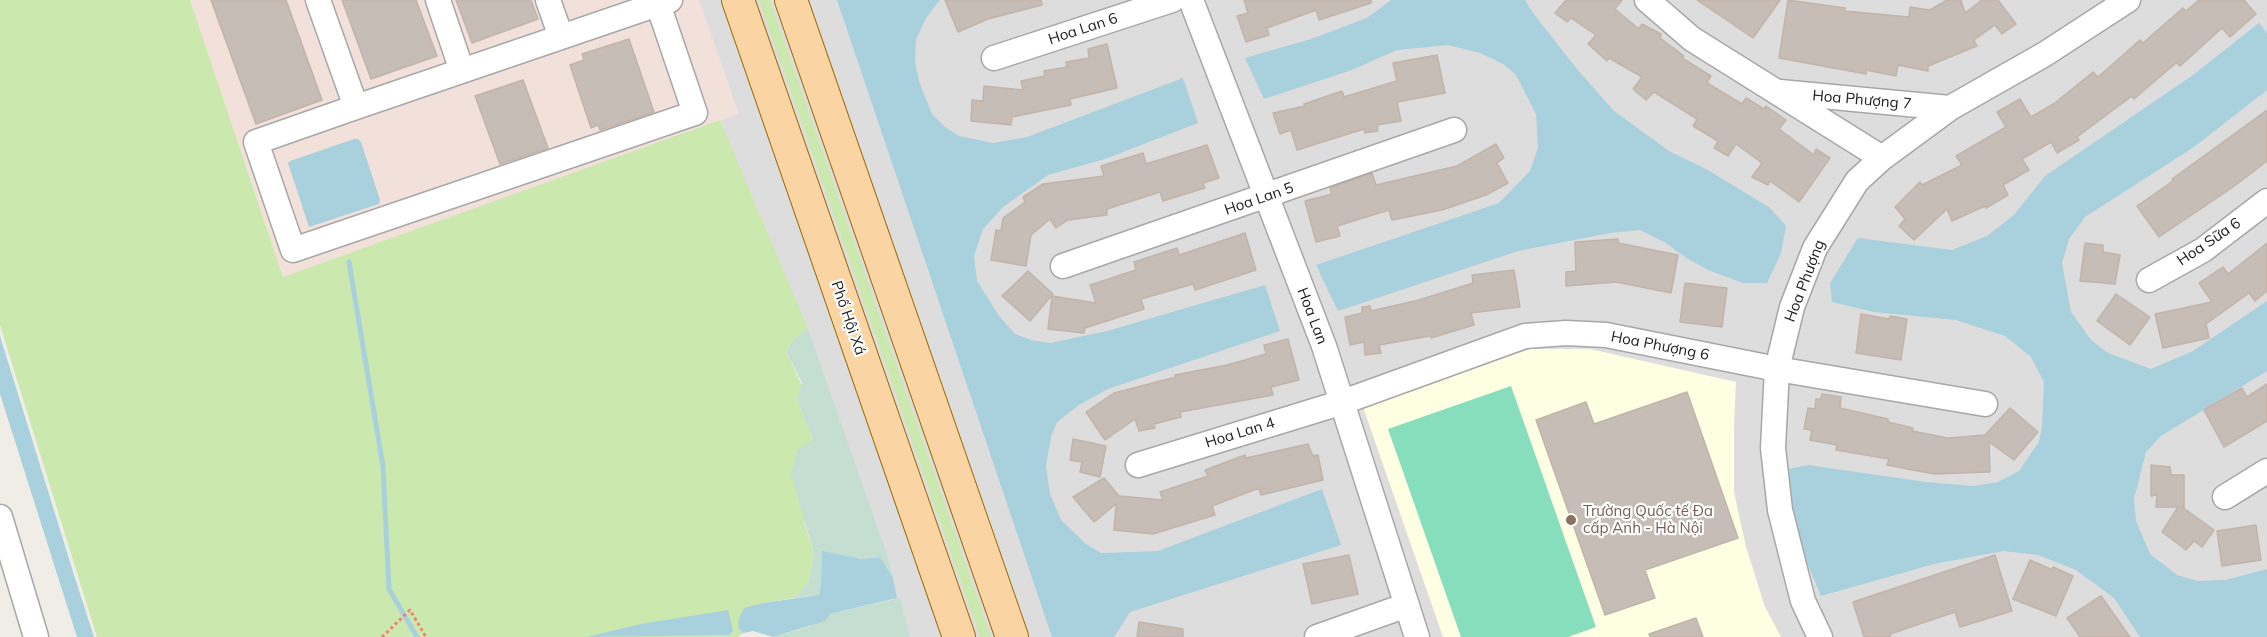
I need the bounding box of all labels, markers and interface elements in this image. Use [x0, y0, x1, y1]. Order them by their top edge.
street label: Hoa Lan 6 [1046, 9, 1120, 49]
street label: Hoa Phượng 7 [1812, 87, 1912, 113]
street label: Hoa Lan 5 [1222, 179, 1296, 219]
street label: Hoa Sữa 6 [2174, 214, 2244, 270]
street label: Hoa Phượng [1781, 237, 1829, 325]
street label: Phố Hội Xá [827, 278, 869, 358]
street label: Hoa Lan [1293, 285, 1331, 347]
street label: Hoa Phượng 6 [1609, 328, 1711, 364]
street label: Hoa Lan 4 [1203, 414, 1277, 452]
place label: Trường Quốc tế Đa cấp Anh - Hà Nội [1583, 502, 1713, 537]
marker: Trường Quốc tế Đa cấp Anh - Hà Nội [1564, 513, 1578, 527]

